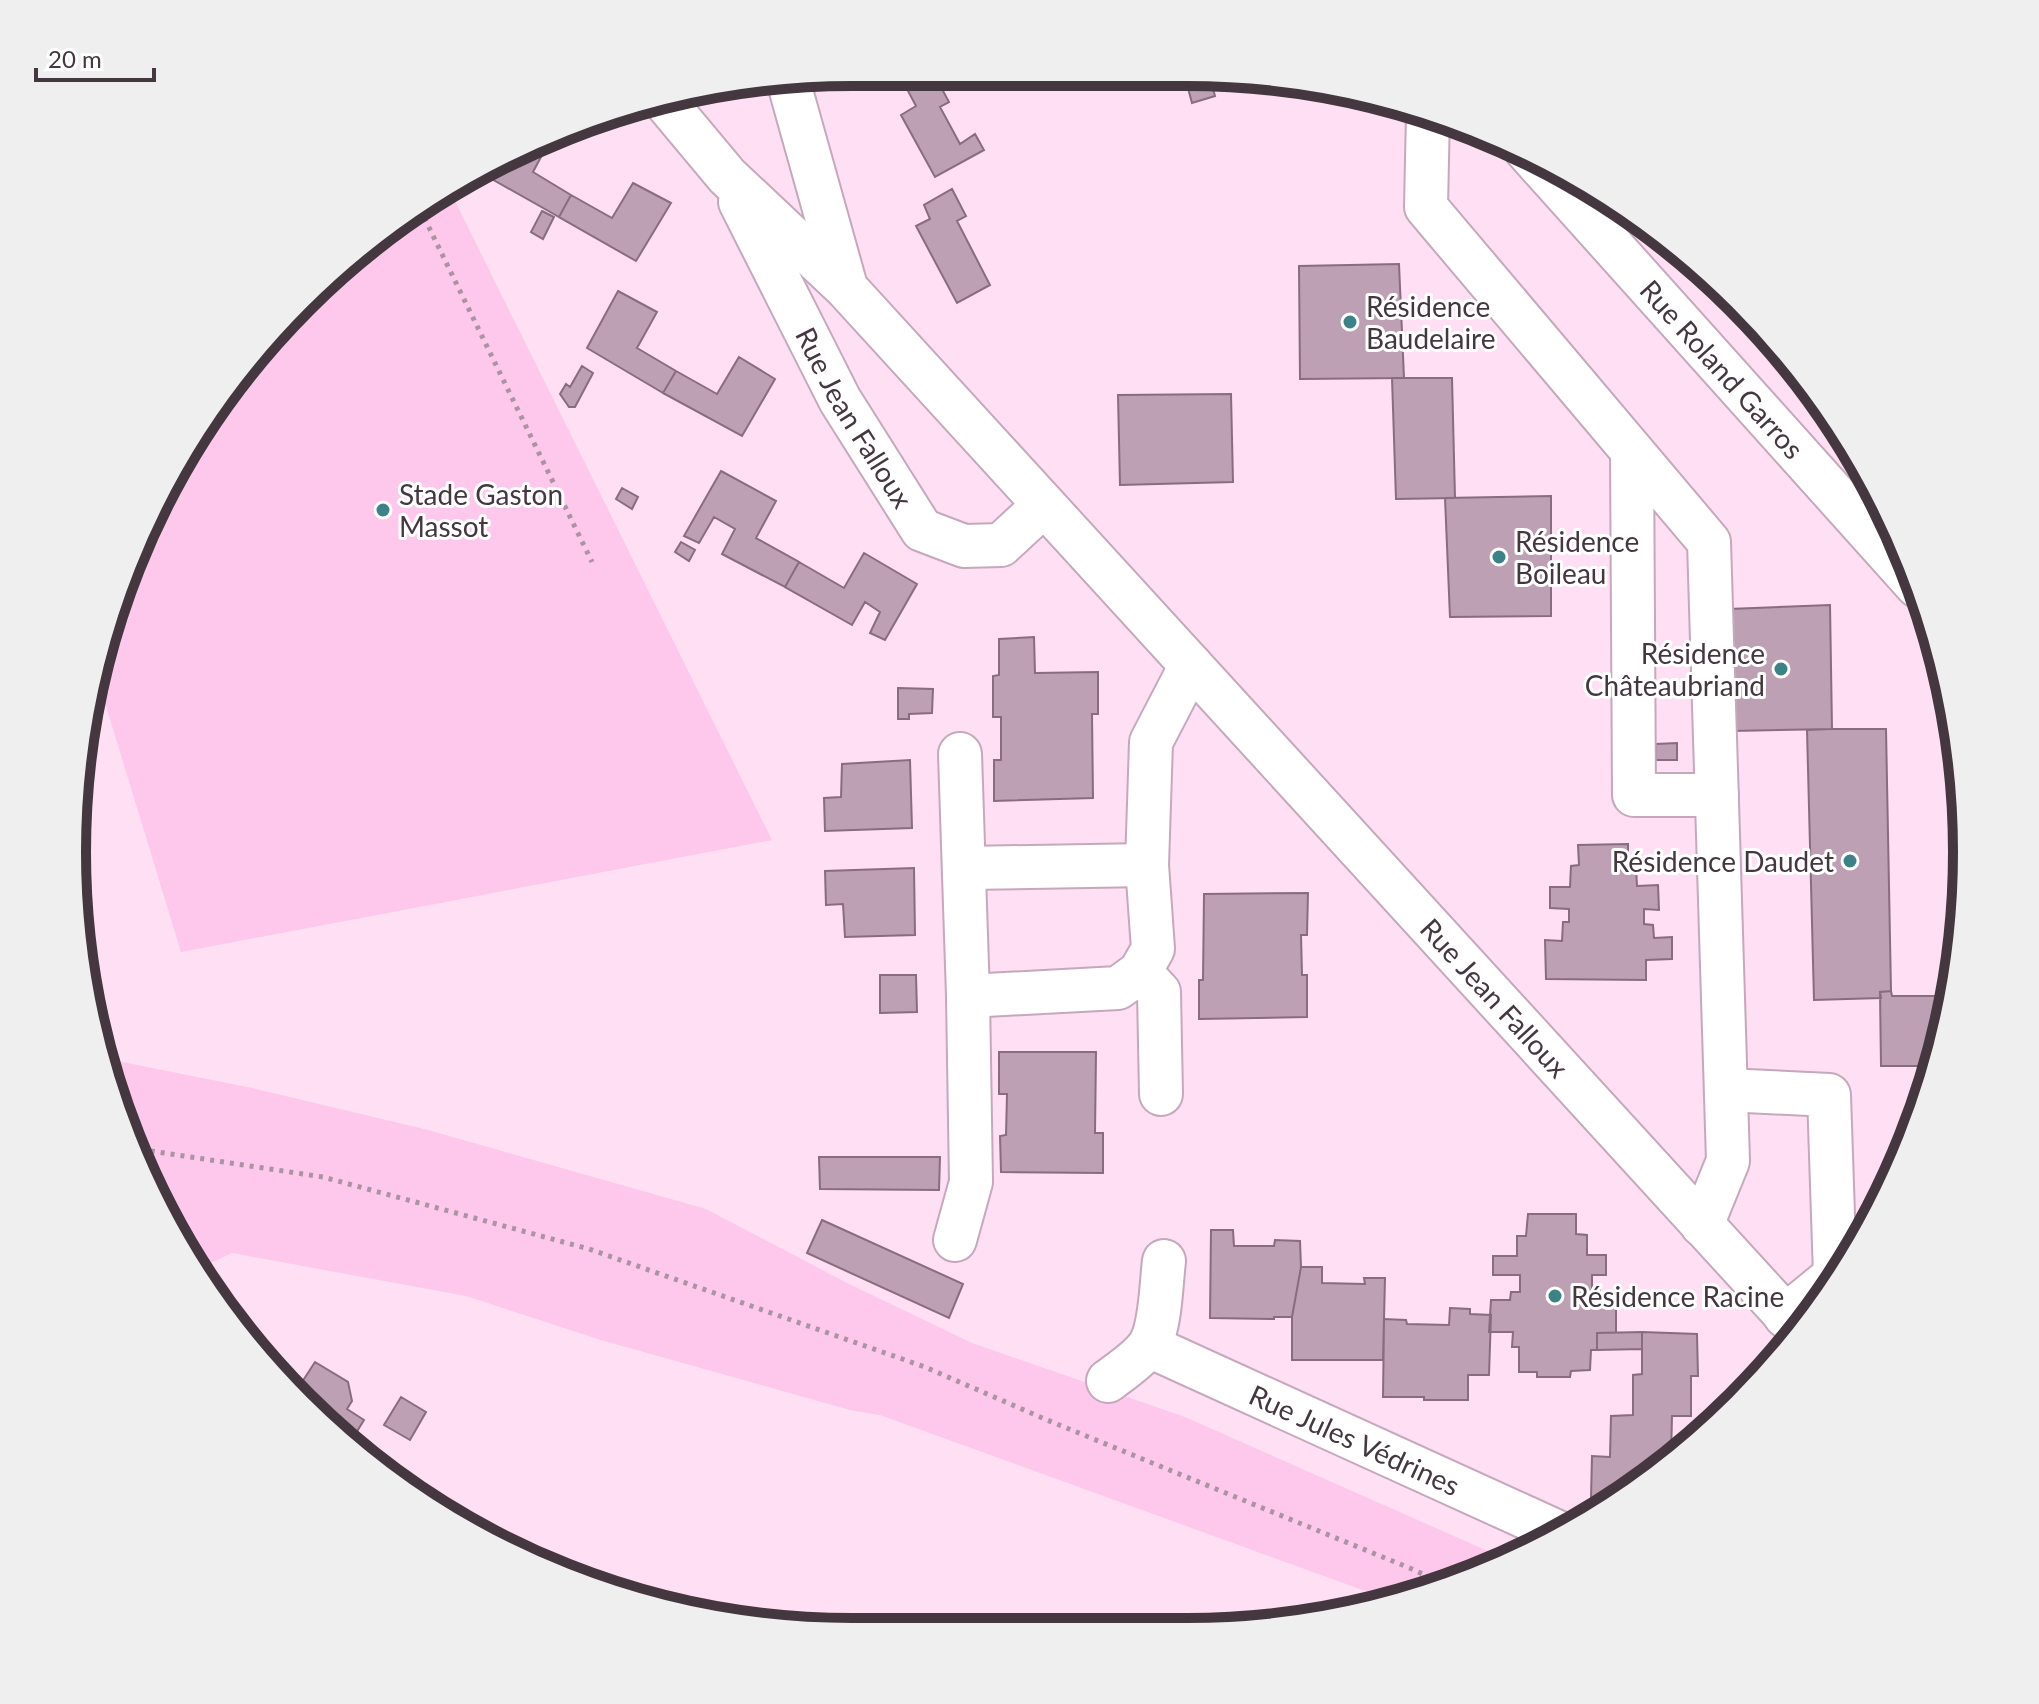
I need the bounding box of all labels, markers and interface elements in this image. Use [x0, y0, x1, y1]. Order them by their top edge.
scale bar [36, 32, 154, 82]
text: 20 m [48, 44, 102, 73]
street label: Rue Roland Garros [1633, 273, 1811, 465]
place label: Résidence Baudelaire [1366, 289, 1496, 355]
marker: Résidence Baudelaire [1341, 313, 1359, 331]
street label: Rue Jean Falloux [789, 322, 920, 514]
place label: Stade Gaston Massot [399, 477, 563, 543]
marker: Stade Gaston Massot [374, 501, 392, 519]
place label: Résidence Boileau [1515, 524, 1639, 590]
marker: Résidence Boileau [1490, 548, 1508, 566]
place label: Résidence Châteaubriand [1585, 636, 1765, 702]
marker: Résidence Châteaubriand [1772, 660, 1790, 678]
place label: Résidence Daudet [1612, 844, 1834, 878]
marker: Résidence Daudet [1841, 852, 1859, 870]
street label: Rue Jean Falloux [1414, 911, 1576, 1084]
place label: Résidence Racine [1571, 1279, 1784, 1313]
marker: Résidence Racine [1546, 1287, 1564, 1305]
street label: Rue Jules Védrines [1244, 1377, 1465, 1502]

